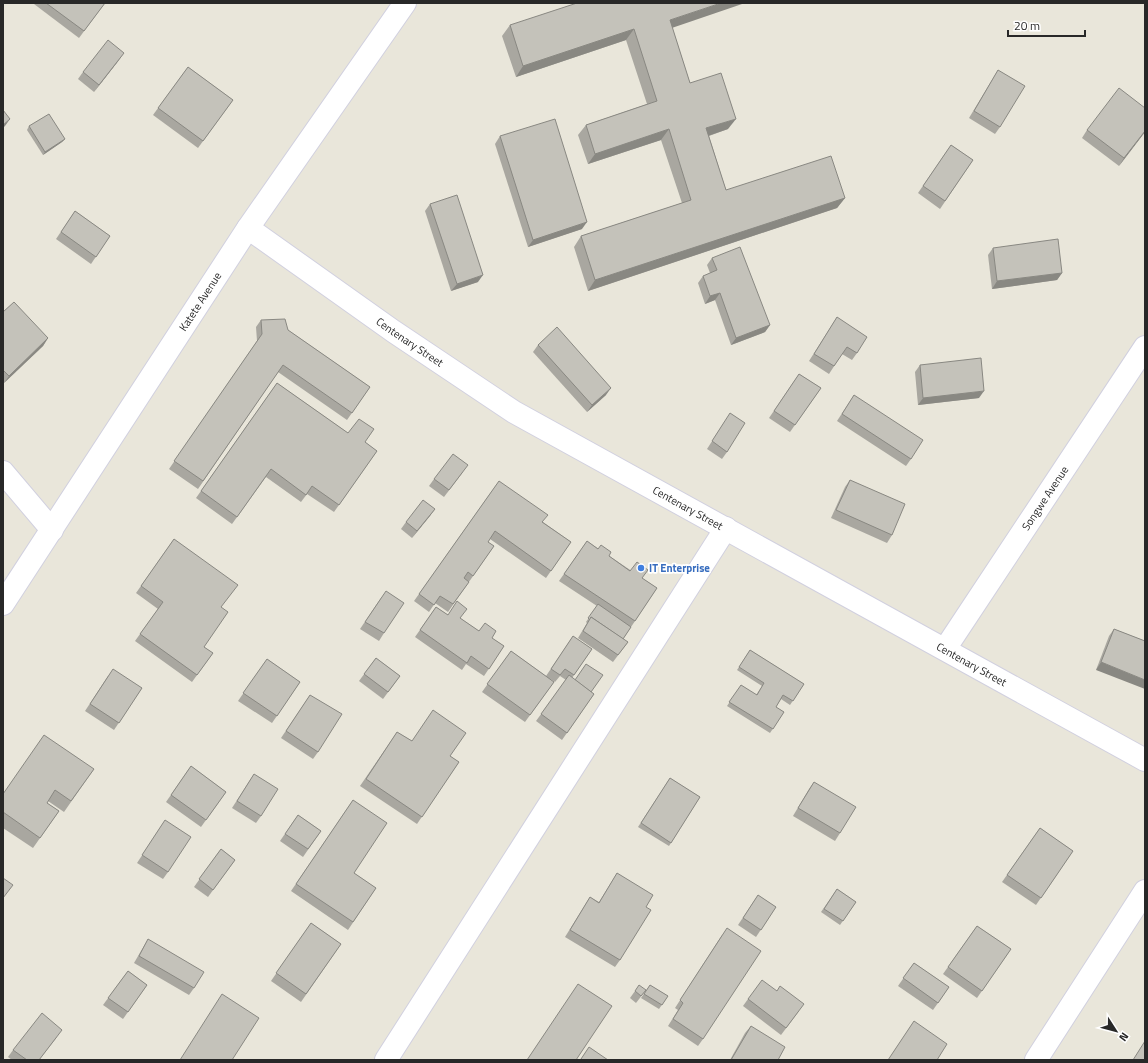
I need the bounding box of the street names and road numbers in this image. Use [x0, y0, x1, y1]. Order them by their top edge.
street label: Katete Avenue [175, 269, 225, 334]
street label: Centenary Street [373, 314, 447, 371]
street label: Songwe Avenue [1018, 462, 1072, 533]
street label: Centenary Street [650, 482, 726, 534]
street label: Centenary Street [933, 638, 1010, 690]

